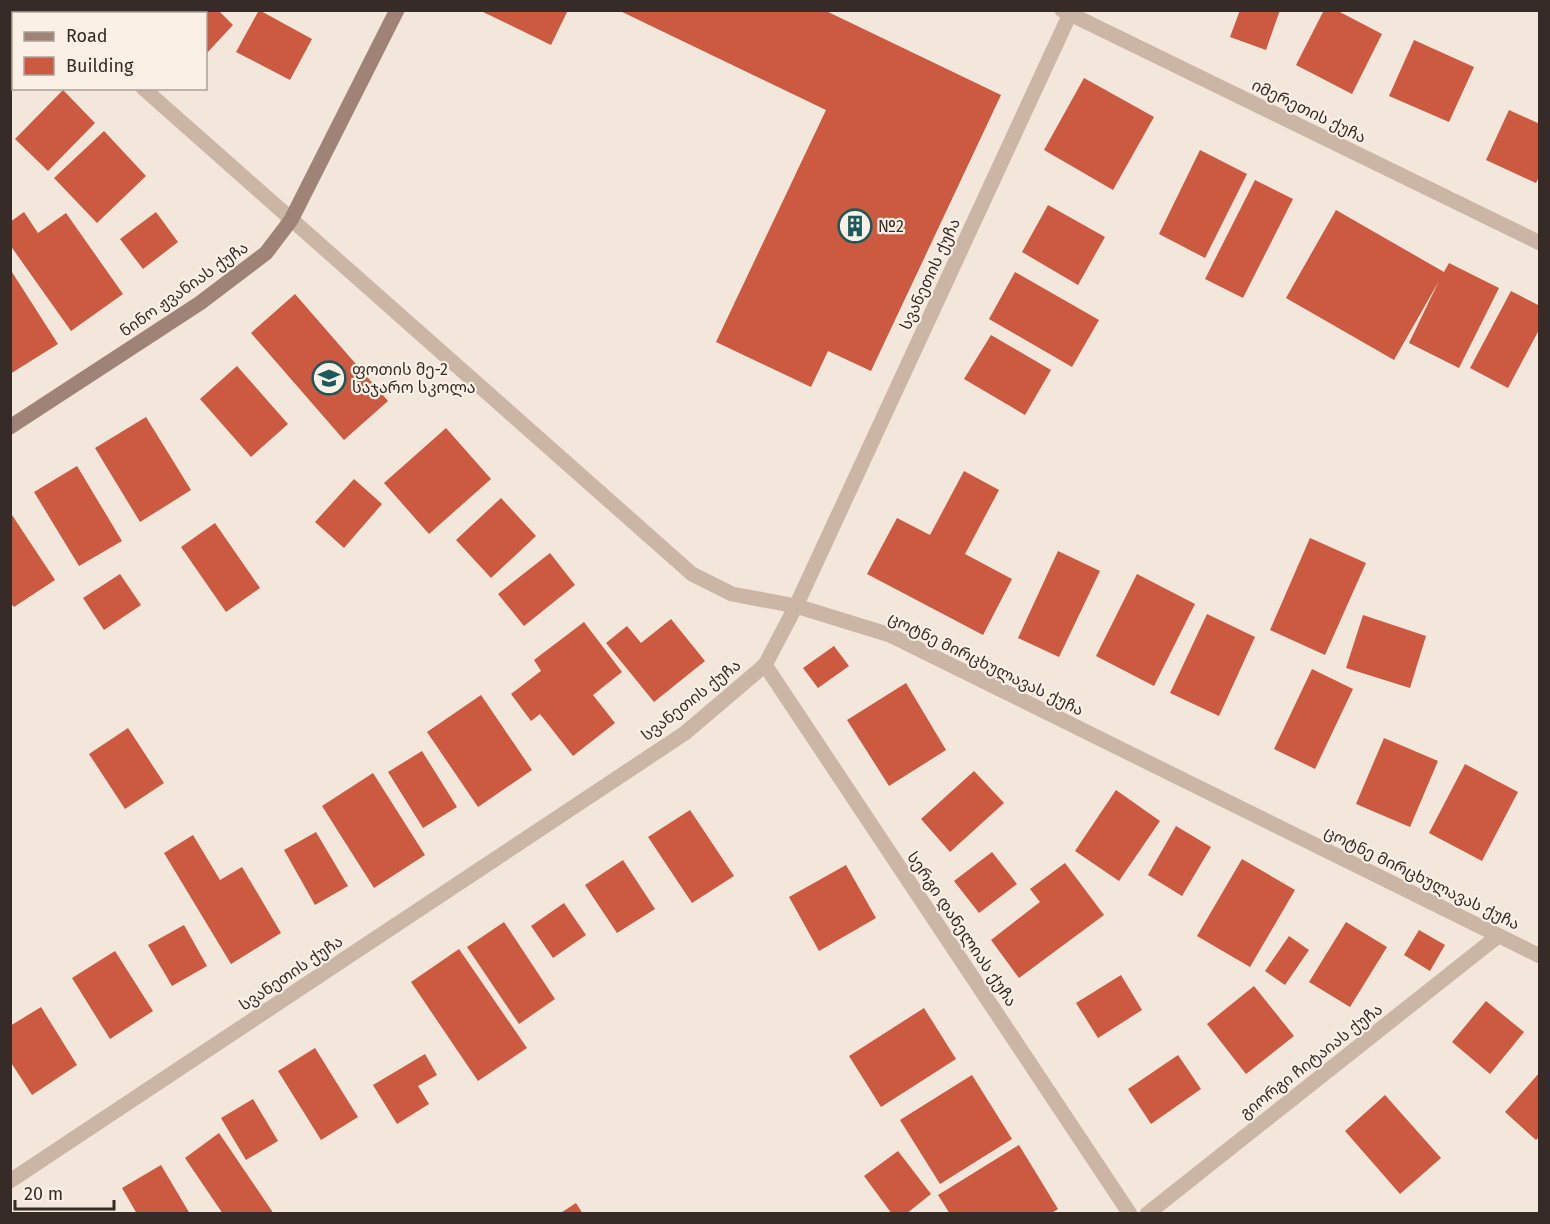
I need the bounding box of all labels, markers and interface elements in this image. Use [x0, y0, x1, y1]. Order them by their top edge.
legend [12, 12, 207, 90]
text: Road [66, 25, 108, 47]
text: Building [66, 55, 134, 77]
street label: იმერეთის ქუჩა [1249, 75, 1369, 147]
building icon: №2 [837, 208, 873, 244]
street label: სვანეთის ქუჩა [896, 215, 964, 333]
place label: №2 [878, 217, 904, 236]
street label: ნინო ჟვანიას ქუჩა [116, 238, 252, 340]
school or university icon: ფოთის მე-2 საჯარო სკოლა [311, 360, 347, 396]
place label: ფოთის მე-2 საჯარო სკოლა [352, 360, 476, 398]
street label: ცოტნე მირცხულავას ქუჩა [885, 608, 1087, 721]
street label: სვანეთის ქუჩა [638, 655, 744, 745]
street label: ცოტნე მირცხულავას ქუჩა [1321, 822, 1523, 935]
street label: სერგი დანელიას ქუჩა [902, 848, 1021, 1011]
street label: სვანეთის ქუჩა [236, 931, 346, 1015]
street label: გიორგი ჩიტაიას ქუჩა [1236, 999, 1386, 1123]
scale bar [15, 1173, 114, 1211]
text: 20 m [24, 1183, 63, 1205]

